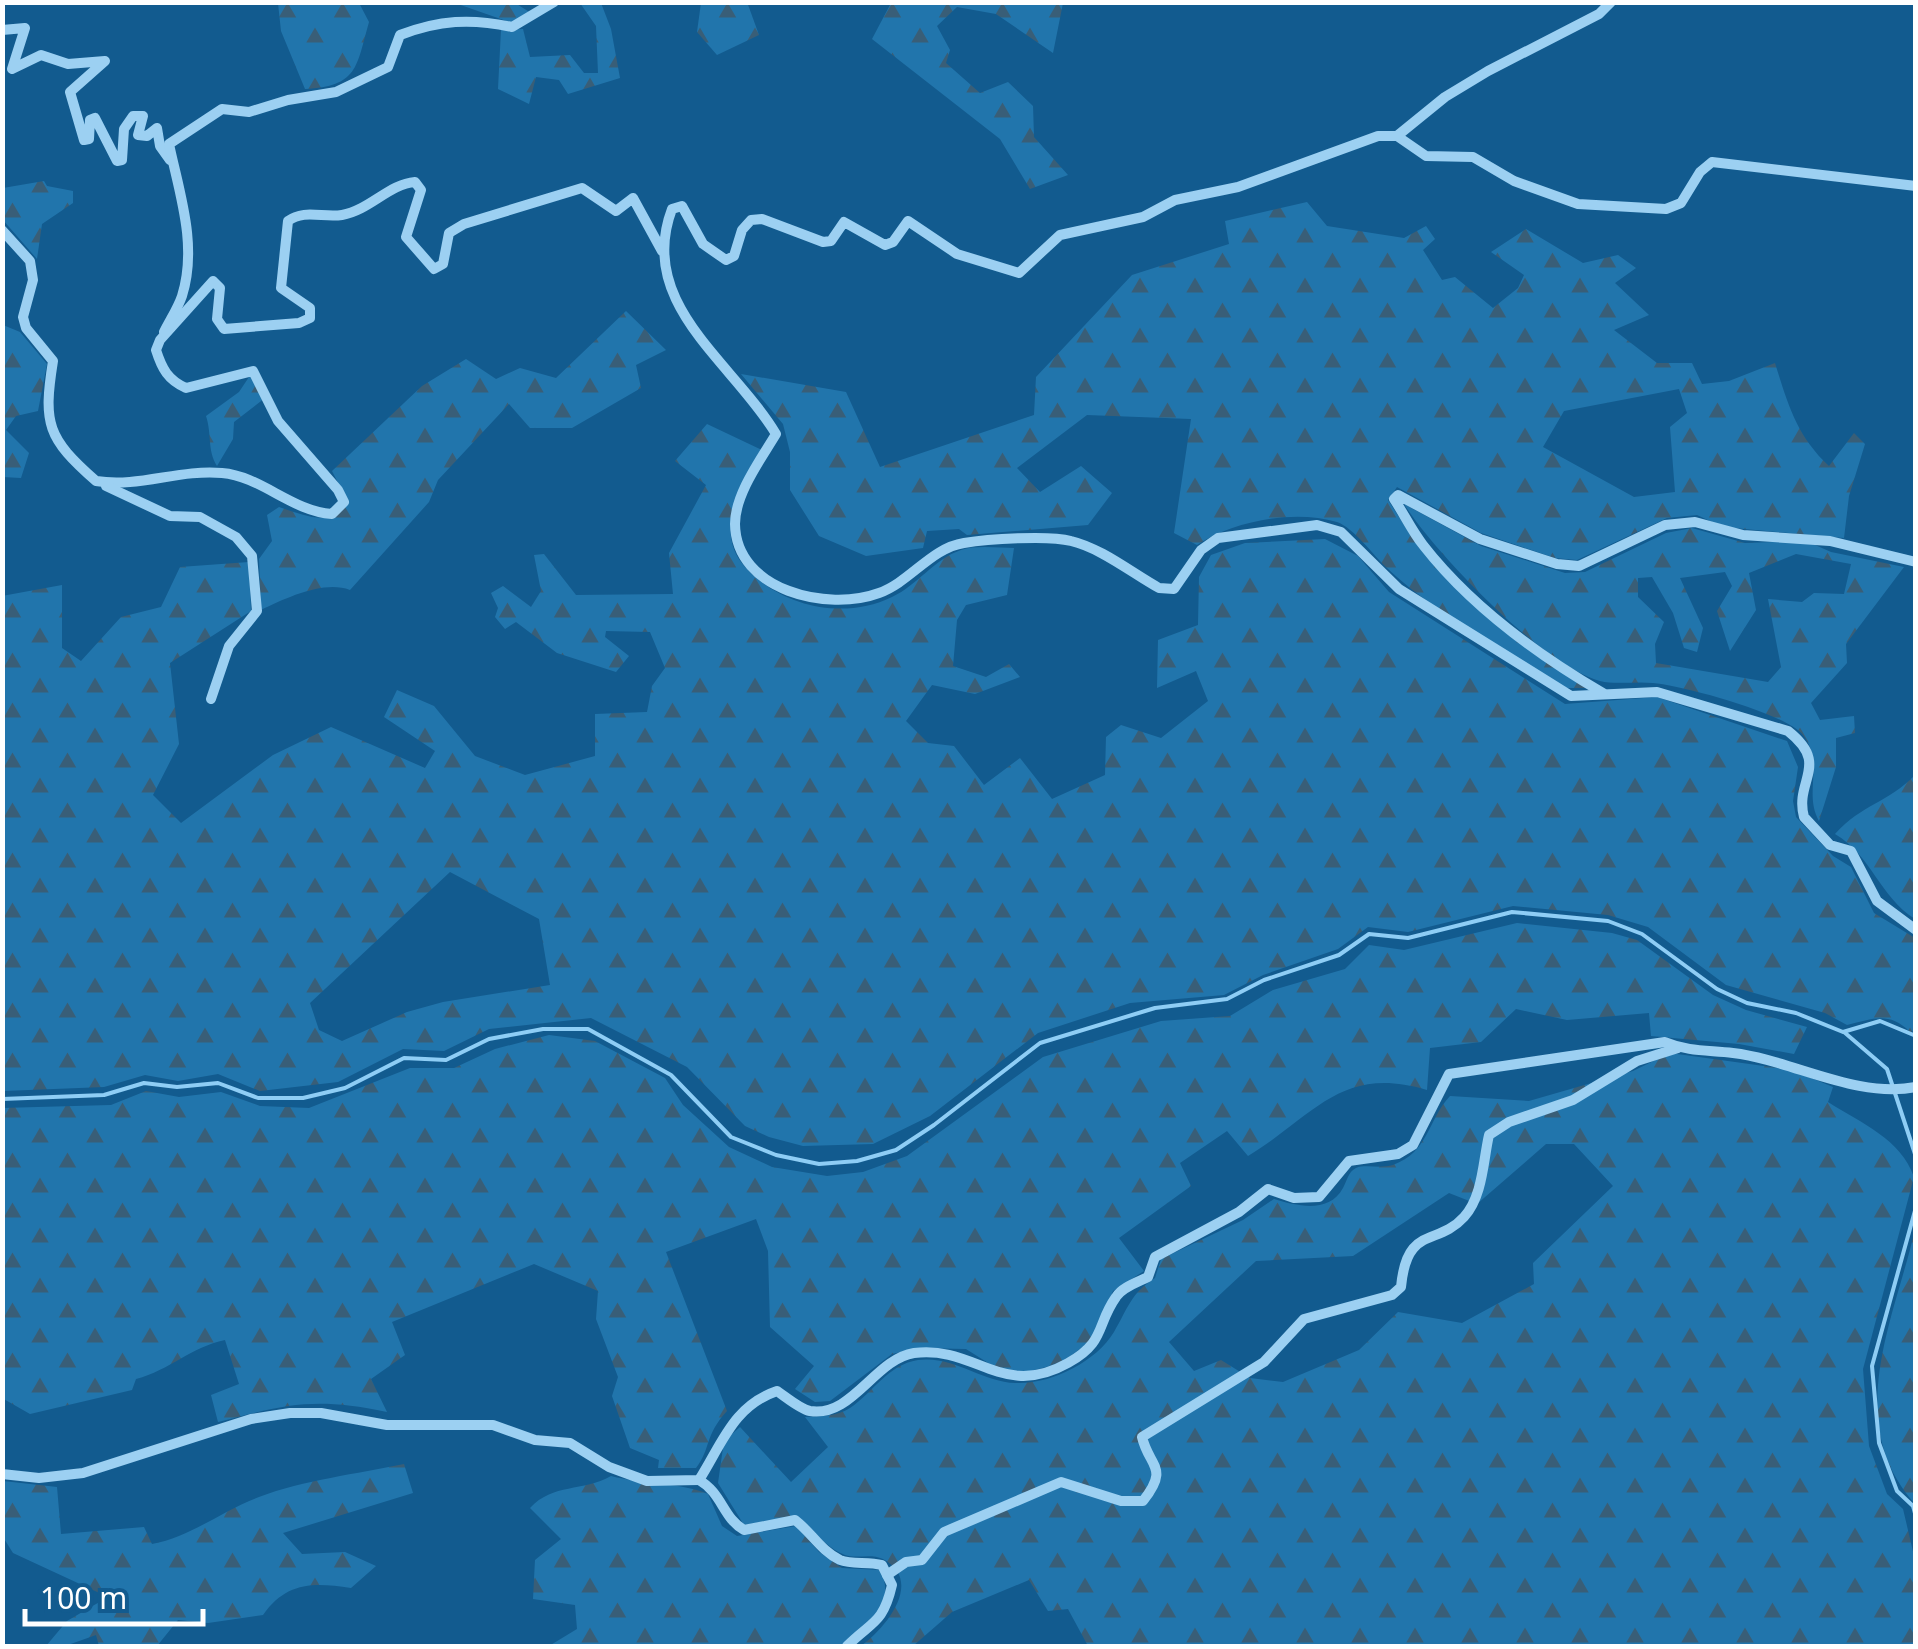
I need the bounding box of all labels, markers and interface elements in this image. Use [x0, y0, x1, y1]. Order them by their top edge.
scale bar [25, 1564, 202, 1626]
text: 100 m [40, 1577, 127, 1618]

